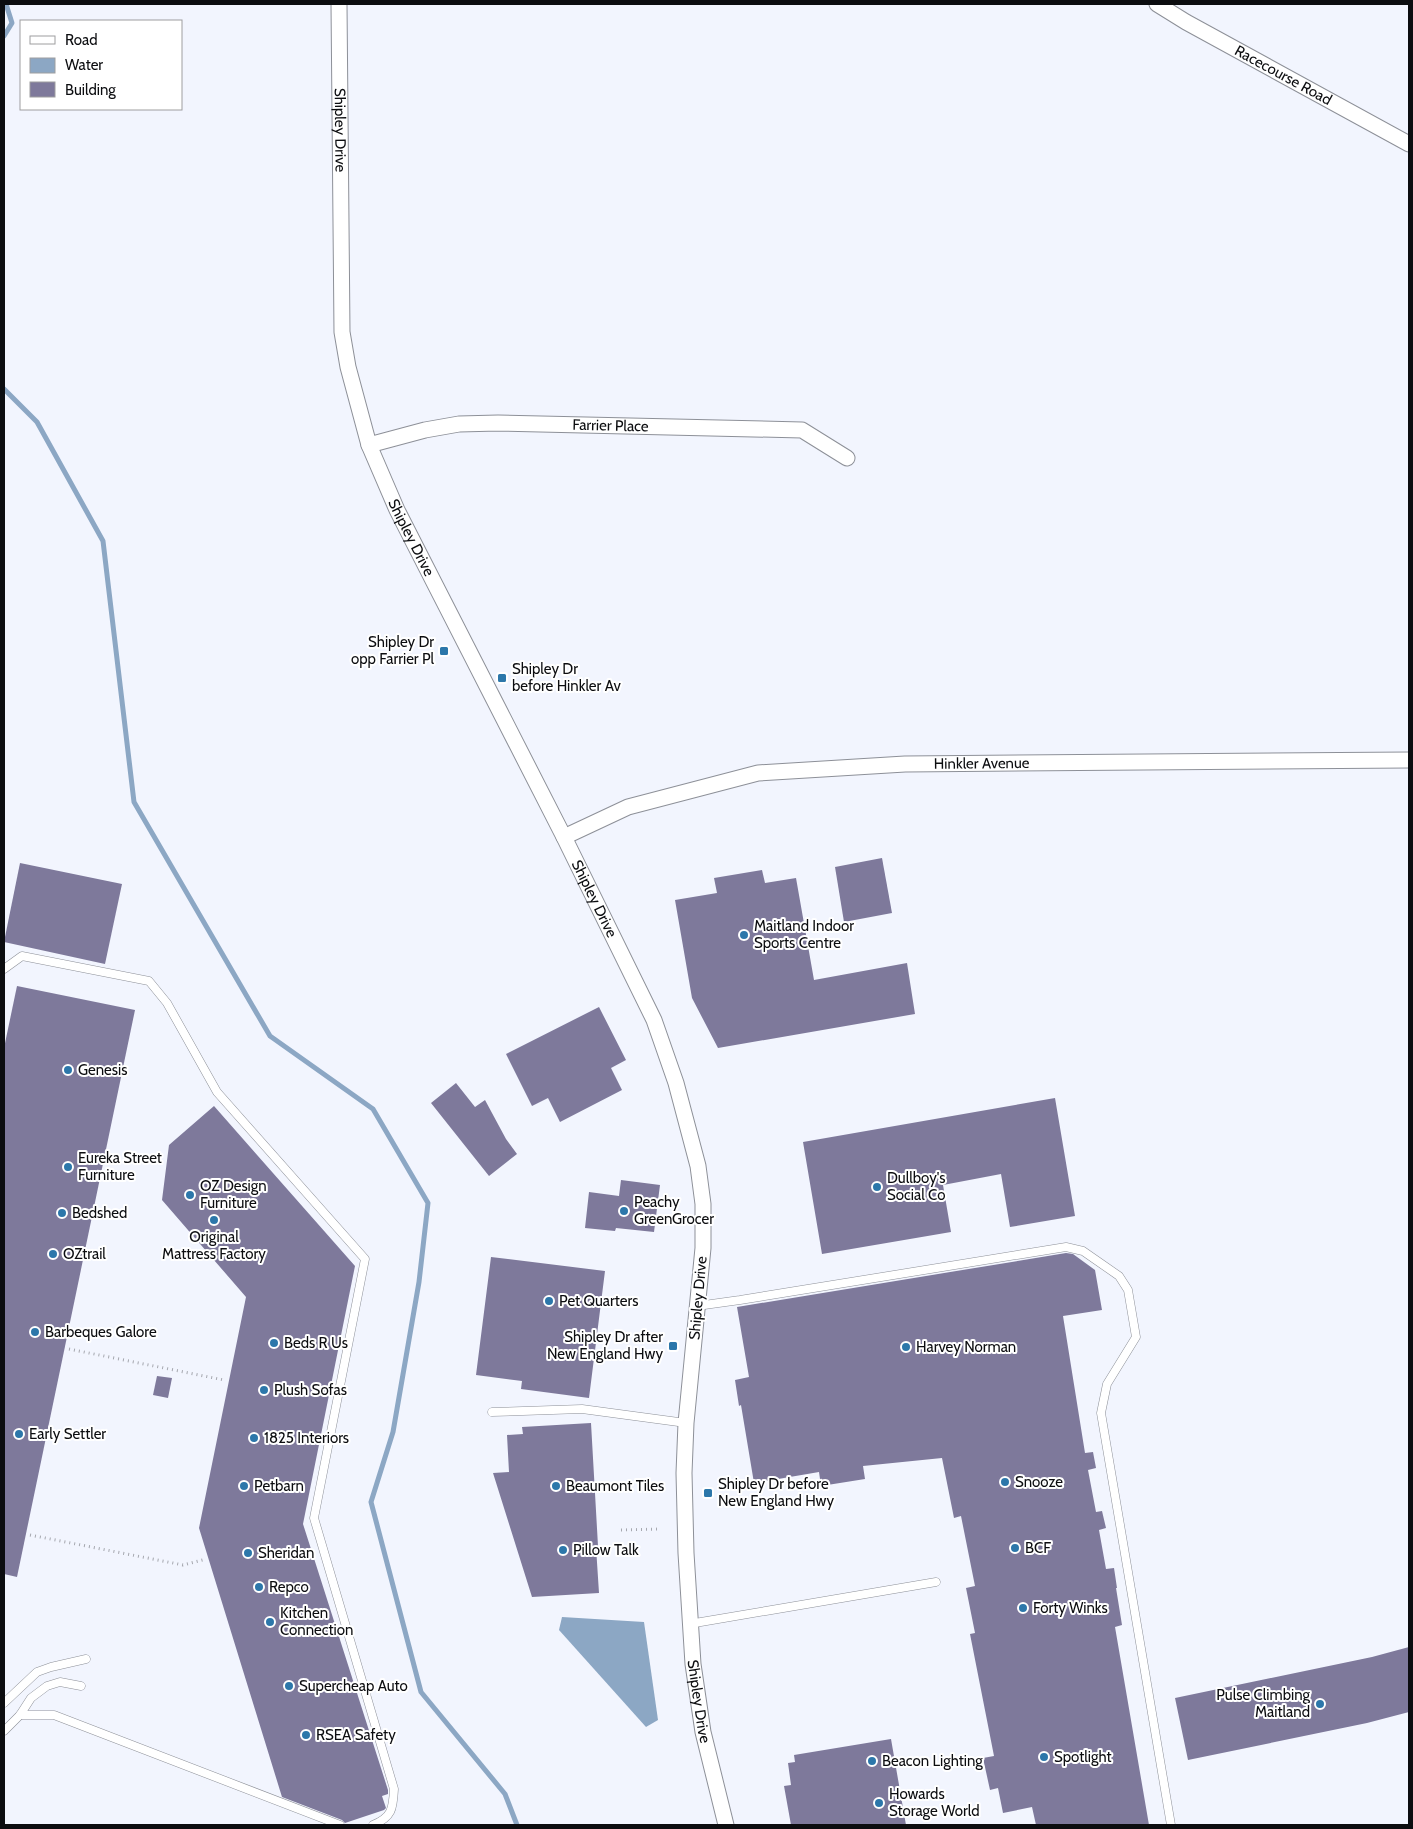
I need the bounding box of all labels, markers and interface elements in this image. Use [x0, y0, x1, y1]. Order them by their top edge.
legend [20, 20, 182, 110]
text: Road [65, 31, 98, 49]
street label: Racecourse Road [1232, 41, 1335, 109]
text: Water [65, 56, 103, 74]
text: Building [65, 81, 116, 99]
street label: Shipley Drive [331, 88, 350, 172]
street label: Farrier Place [572, 416, 649, 435]
street label: Shipley Drive [384, 496, 438, 579]
place label: Shipley Dr opp Farrier Pl [351, 633, 434, 668]
marker: Shipley Dr opp Farrier Pl [438, 645, 450, 657]
place label: Shipley Dr before Hinkler Av [512, 660, 621, 695]
marker: Shipley Dr before Hinkler Av [496, 672, 508, 684]
street label: Hinkler Avenue [934, 754, 1030, 773]
street label: Shipley Drive [568, 857, 621, 941]
place label: Maitland Indoor Sports Centre [754, 917, 854, 952]
marker: Maitland Indoor Sports Centre [738, 929, 750, 941]
place label: Genesis [78, 1061, 127, 1079]
marker: Genesis [62, 1064, 74, 1076]
place label: Eureka Street Furniture [78, 1149, 162, 1184]
marker: Eureka Street Furniture [62, 1161, 74, 1173]
place label: Dullboy's Social Co [887, 1169, 945, 1204]
place label: OZ Design Furniture [200, 1177, 267, 1212]
marker: Dullboy's Social Co [871, 1181, 883, 1193]
marker: OZ Design Furniture [184, 1189, 196, 1201]
place label: Peachy GreenGrocer [634, 1193, 714, 1228]
place label: Bedshed [72, 1204, 127, 1222]
marker: Peachy GreenGrocer [618, 1205, 630, 1217]
marker: Bedshed [56, 1207, 68, 1219]
marker: Original Mattress Factory [208, 1214, 220, 1226]
place label: Original Mattress Factory [162, 1228, 266, 1263]
place label: OZtrail [63, 1245, 106, 1263]
marker: OZtrail [47, 1248, 59, 1260]
street label: Shipley Drive [685, 1255, 711, 1341]
place label: Pet Quarters [559, 1292, 638, 1310]
marker: Pet Quarters [543, 1295, 555, 1307]
place label: Barbeques Galore [45, 1323, 157, 1341]
marker: Barbeques Galore [29, 1326, 41, 1338]
place label: Shipley Dr after New England Hwy [547, 1328, 663, 1363]
place label: Beds R Us [284, 1334, 348, 1352]
marker: Beds R Us [268, 1337, 280, 1349]
place label: Harvey Norman [916, 1338, 1016, 1356]
marker: Shipley Dr after New England Hwy [667, 1340, 679, 1352]
marker: Harvey Norman [900, 1341, 912, 1353]
place label: Plush Sofas [274, 1381, 347, 1399]
marker: Plush Sofas [258, 1384, 270, 1396]
place label: Early Settler [29, 1425, 106, 1443]
marker: Early Settler [13, 1428, 25, 1440]
place label: 1825 Interiors [264, 1429, 349, 1447]
marker: 1825 Interiors [248, 1432, 260, 1444]
place label: Snooze [1015, 1473, 1063, 1491]
place label: Shipley Dr before New England Hwy [718, 1475, 834, 1510]
marker: Snooze [999, 1476, 1011, 1488]
place label: Petbarn [254, 1477, 304, 1495]
place label: Beaumont Tiles [566, 1477, 664, 1495]
marker: Petbarn [238, 1480, 250, 1492]
marker: Beaumont Tiles [550, 1480, 562, 1492]
marker: Shipley Dr before New England Hwy [702, 1487, 714, 1499]
place label: BCF [1025, 1539, 1051, 1557]
place label: Pillow Talk [573, 1541, 639, 1559]
marker: BCF [1009, 1542, 1021, 1554]
place label: Sheridan [258, 1544, 314, 1562]
marker: Pillow Talk [557, 1544, 569, 1556]
marker: Sheridan [242, 1547, 254, 1559]
place label: Repco [269, 1578, 309, 1596]
marker: Repco [253, 1581, 265, 1593]
place label: Forty Winks [1033, 1599, 1108, 1617]
marker: Forty Winks [1017, 1602, 1029, 1614]
place label: Kitchen Connection [280, 1604, 353, 1639]
marker: Kitchen Connection [264, 1616, 276, 1628]
street label: Shipley Drive [683, 1658, 714, 1745]
place label: Supercheap Auto [299, 1677, 408, 1695]
marker: Supercheap Auto [283, 1680, 295, 1692]
place label: Pulse Climbing Maitland [1216, 1686, 1311, 1721]
marker: Pulse Climbing Maitland [1314, 1698, 1326, 1710]
place label: RSEA Safety [316, 1726, 396, 1744]
marker: RSEA Safety [300, 1729, 312, 1741]
place label: Spotlight [1054, 1748, 1111, 1766]
marker: Spotlight [1038, 1751, 1050, 1763]
place label: Beacon Lighting [882, 1752, 983, 1770]
marker: Beacon Lighting [866, 1755, 878, 1767]
place label: Howards Storage World [889, 1785, 980, 1820]
marker: Howards Storage World [873, 1797, 885, 1809]

